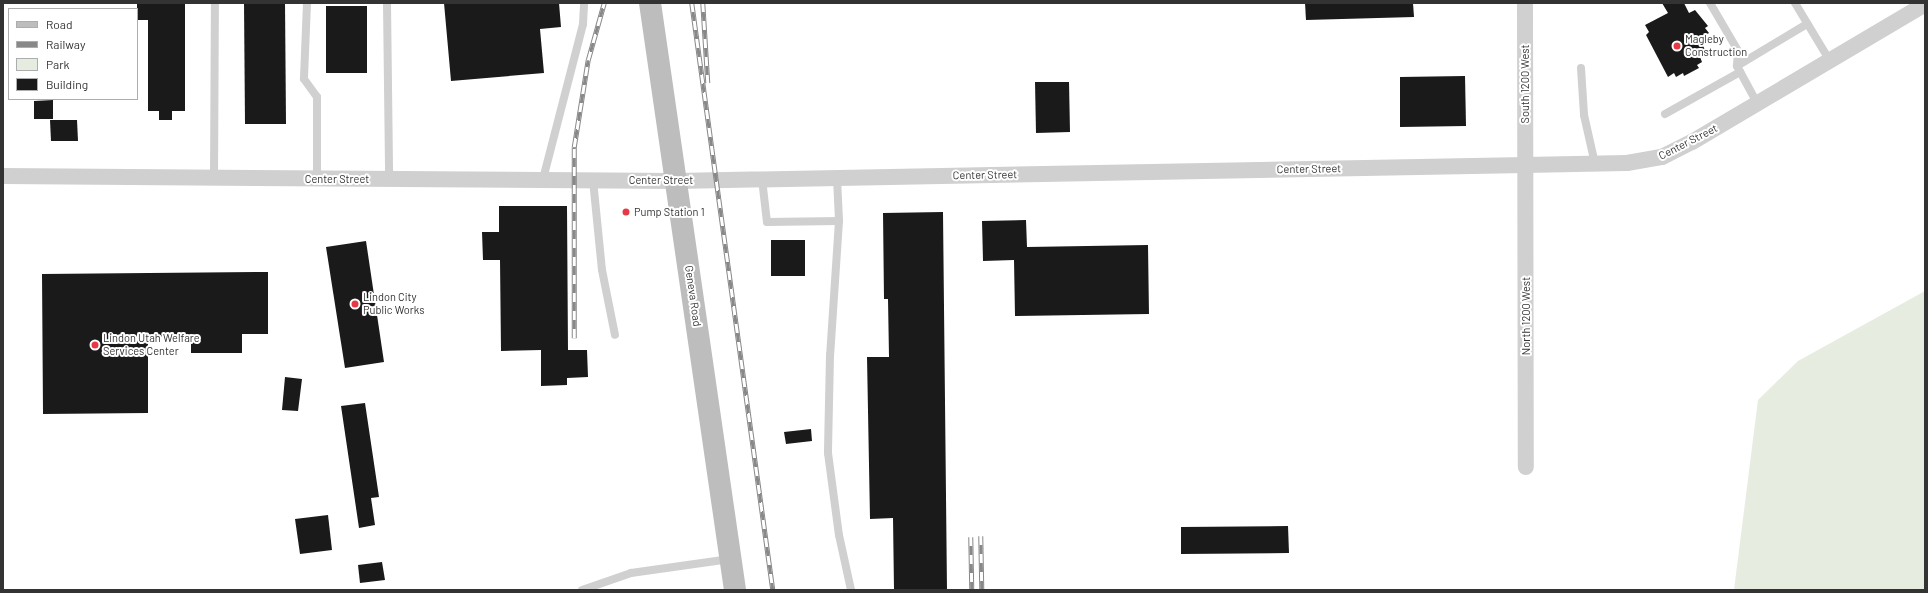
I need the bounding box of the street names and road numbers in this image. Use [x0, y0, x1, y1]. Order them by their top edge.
street label: South 1200 West [1518, 45, 1532, 123]
street label: Center Street [1656, 122, 1720, 162]
street label: Center Street [1277, 162, 1341, 176]
street label: Center Street [953, 168, 1017, 182]
street label: Center Street [305, 172, 369, 186]
street label: Center Street [629, 173, 693, 187]
street label: Geneva Road [682, 265, 704, 327]
street label: North 1200 West [1519, 277, 1533, 355]

